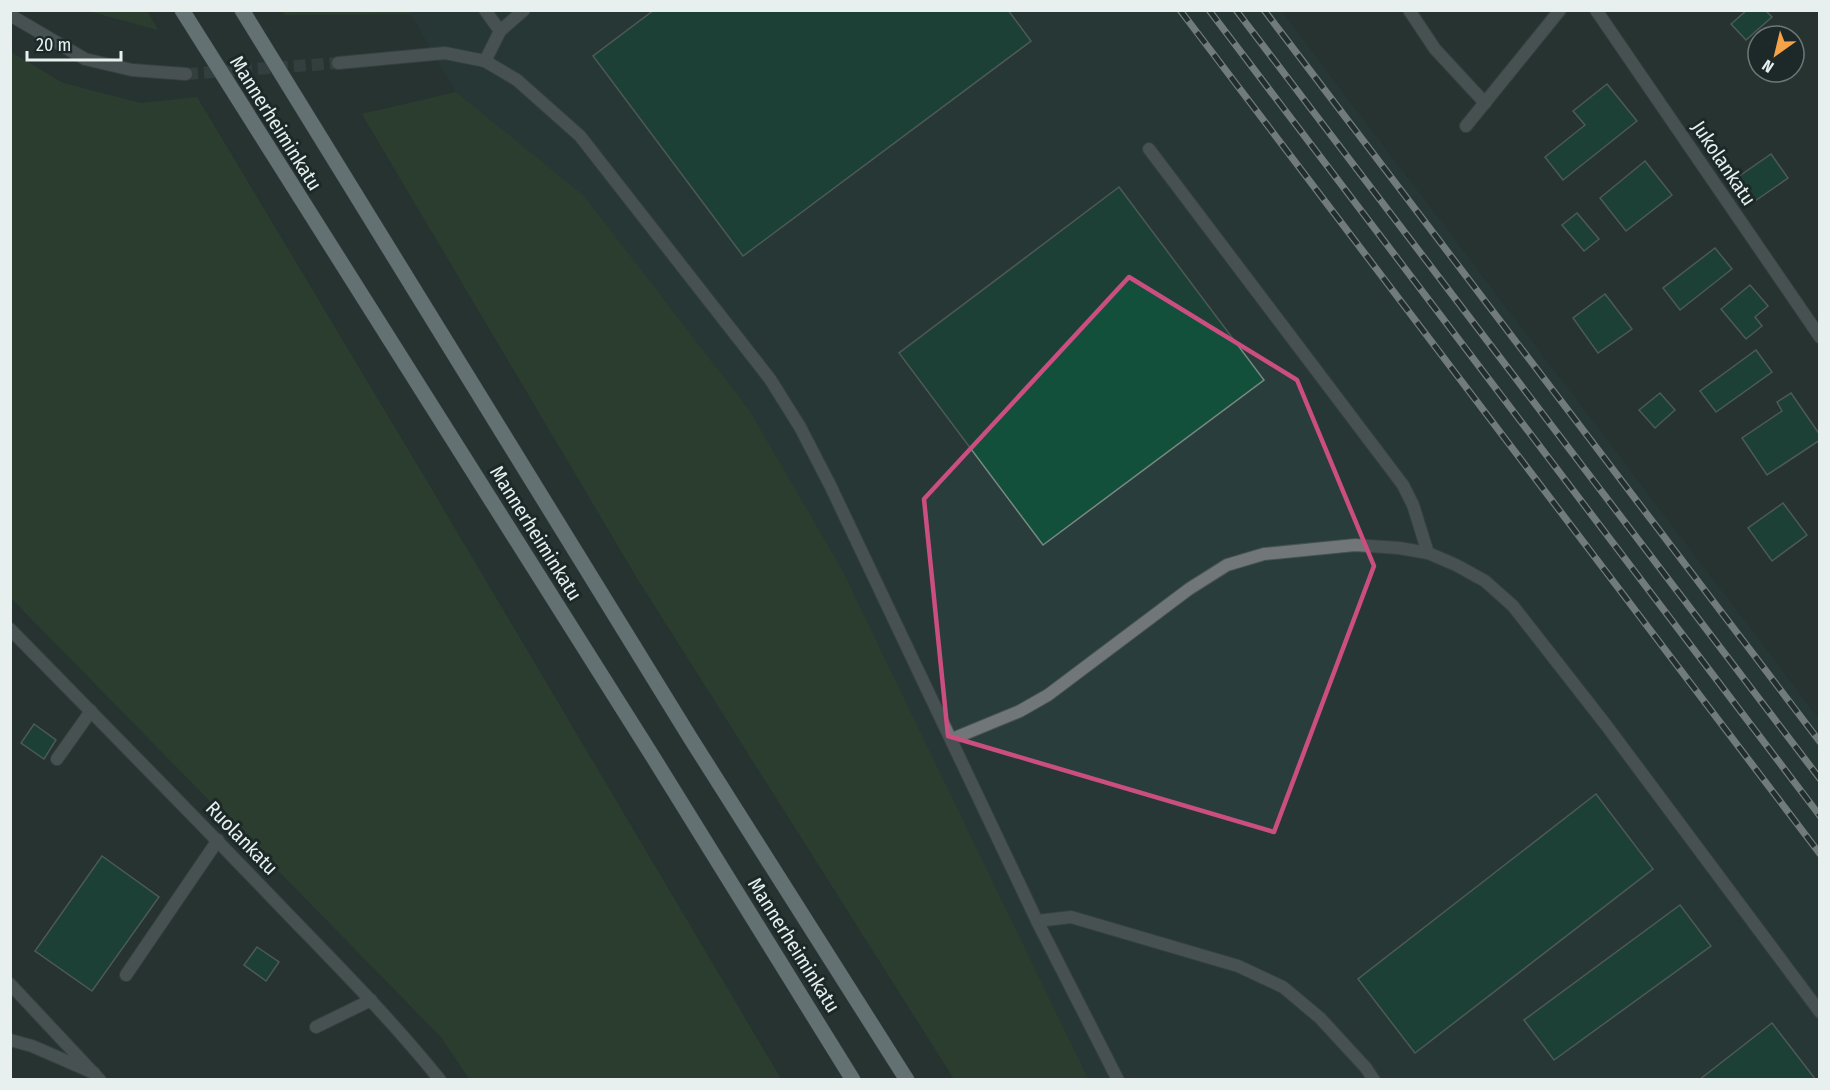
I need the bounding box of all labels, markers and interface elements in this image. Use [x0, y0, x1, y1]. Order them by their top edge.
scale bar [27, 24, 122, 62]
north arrow [1746, 24, 1806, 84]
text: 20 m [36, 34, 71, 56]
street label: Mannerheiminkatu [225, 51, 327, 195]
text: N [1759, 55, 1777, 77]
street label: Jukolankatu [1687, 116, 1761, 210]
street label: Mannerheiminkatu [485, 461, 587, 605]
street label: Ruolankatu [201, 796, 283, 880]
street label: Mannerheiminkatu [743, 873, 845, 1017]

